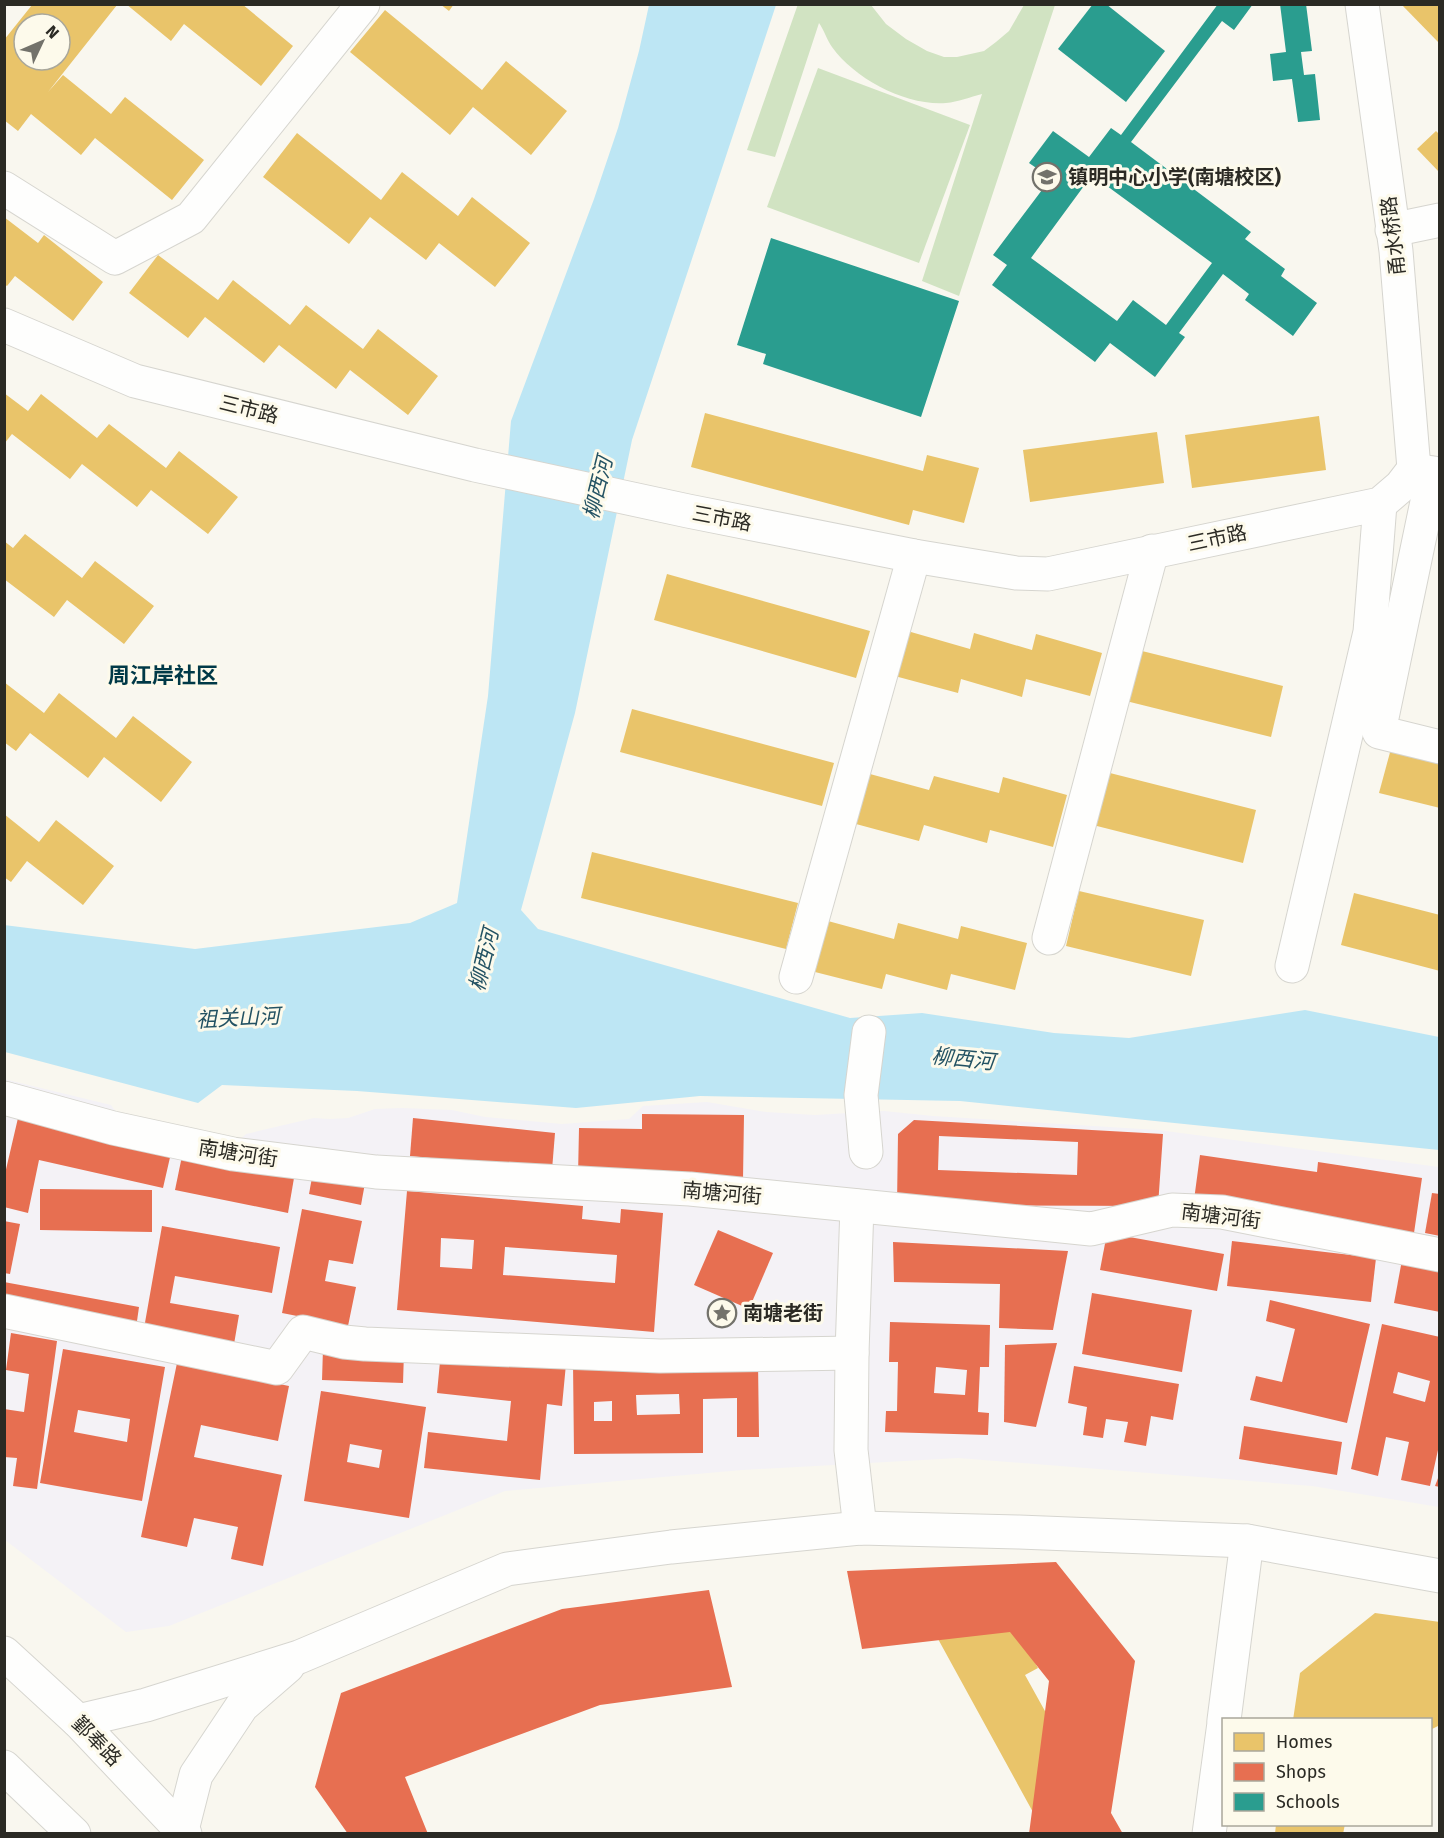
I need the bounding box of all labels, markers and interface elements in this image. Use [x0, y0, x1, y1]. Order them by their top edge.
north arrow [12, 12, 72, 72]
text: N [42, 22, 63, 42]
school or university icon: 镇明中心小学(南塘校区) [1031, 161, 1063, 193]
place label: 镇明中心小学(南塘校区) [1068, 165, 1281, 189]
street label: 甬水桥路 [1376, 195, 1410, 277]
street label: 三市路 [217, 390, 281, 428]
water label: 柳西河 [578, 450, 619, 522]
street label: 三市路 [690, 500, 754, 536]
street label: 三市路 [1185, 520, 1249, 556]
district label: 周江岸社区 [108, 662, 218, 689]
water label: 柳西河 [464, 922, 505, 994]
water label: 祖关山河 [195, 1003, 285, 1033]
water label: 柳西河 [930, 1043, 1000, 1076]
street label: 南塘河街 [197, 1135, 279, 1171]
street label: 南塘河街 [681, 1178, 763, 1208]
street label: 南塘河街 [1180, 1199, 1262, 1233]
place icon: 南塘老街 [706, 1297, 738, 1329]
place label: 南塘老街 [743, 1301, 823, 1325]
street label: 鄞奉路 [68, 1711, 126, 1771]
legend [1222, 1718, 1432, 1826]
text: Homes [1276, 1731, 1332, 1753]
text: Shops [1276, 1761, 1326, 1783]
text: Schools [1276, 1791, 1340, 1813]

